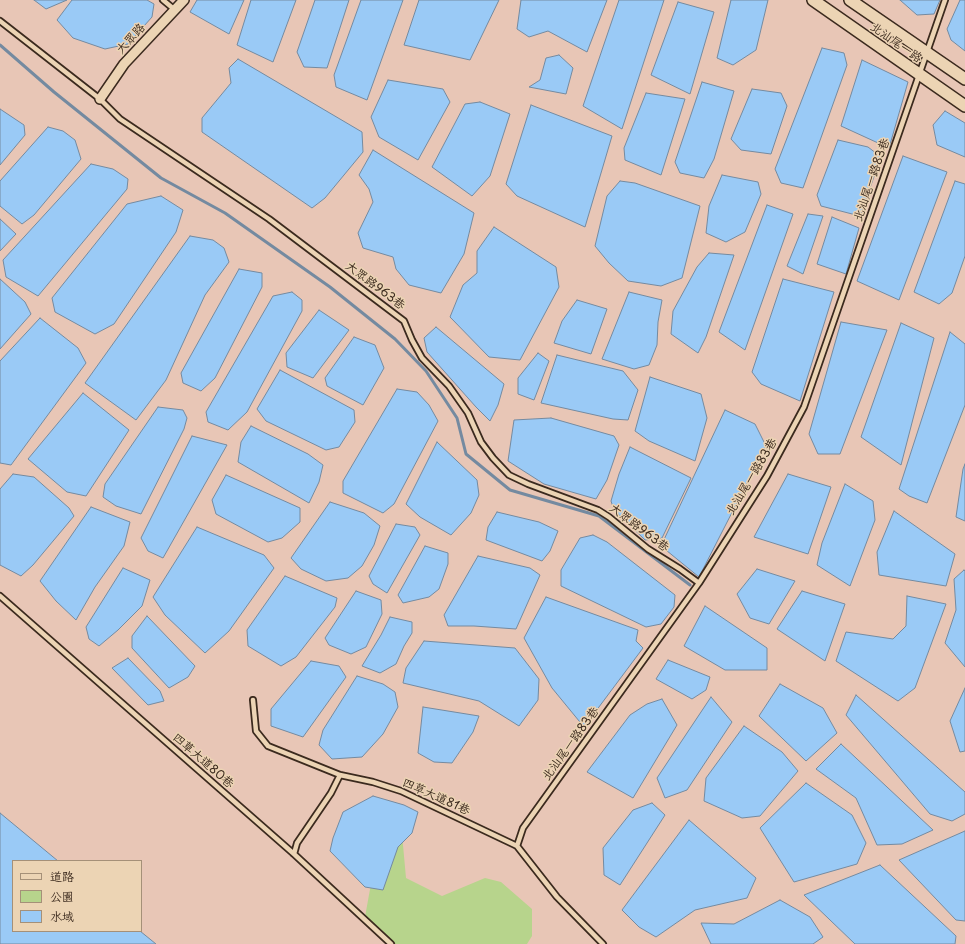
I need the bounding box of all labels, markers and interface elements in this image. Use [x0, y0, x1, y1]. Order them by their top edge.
street label: 北汕尾一路 [867, 20, 925, 66]
street label: 大眾路 [113, 21, 149, 57]
street label: 北汕尾一路83巷 [851, 136, 893, 224]
street label: 大眾路963巷 [342, 259, 408, 313]
street label: 北汕尾一路83巷 [723, 436, 781, 518]
street label: 大眾路963巷 [606, 501, 672, 555]
street label: 北汕尾一路83巷 [540, 704, 602, 784]
street label: 四草大道80巷 [169, 731, 237, 791]
street label: 四草大道81巷 [400, 776, 472, 818]
legend [12, 860, 142, 932]
text: 道路 [50, 867, 74, 885]
text: 公園 [50, 887, 74, 905]
text: 水域 [50, 907, 74, 925]

